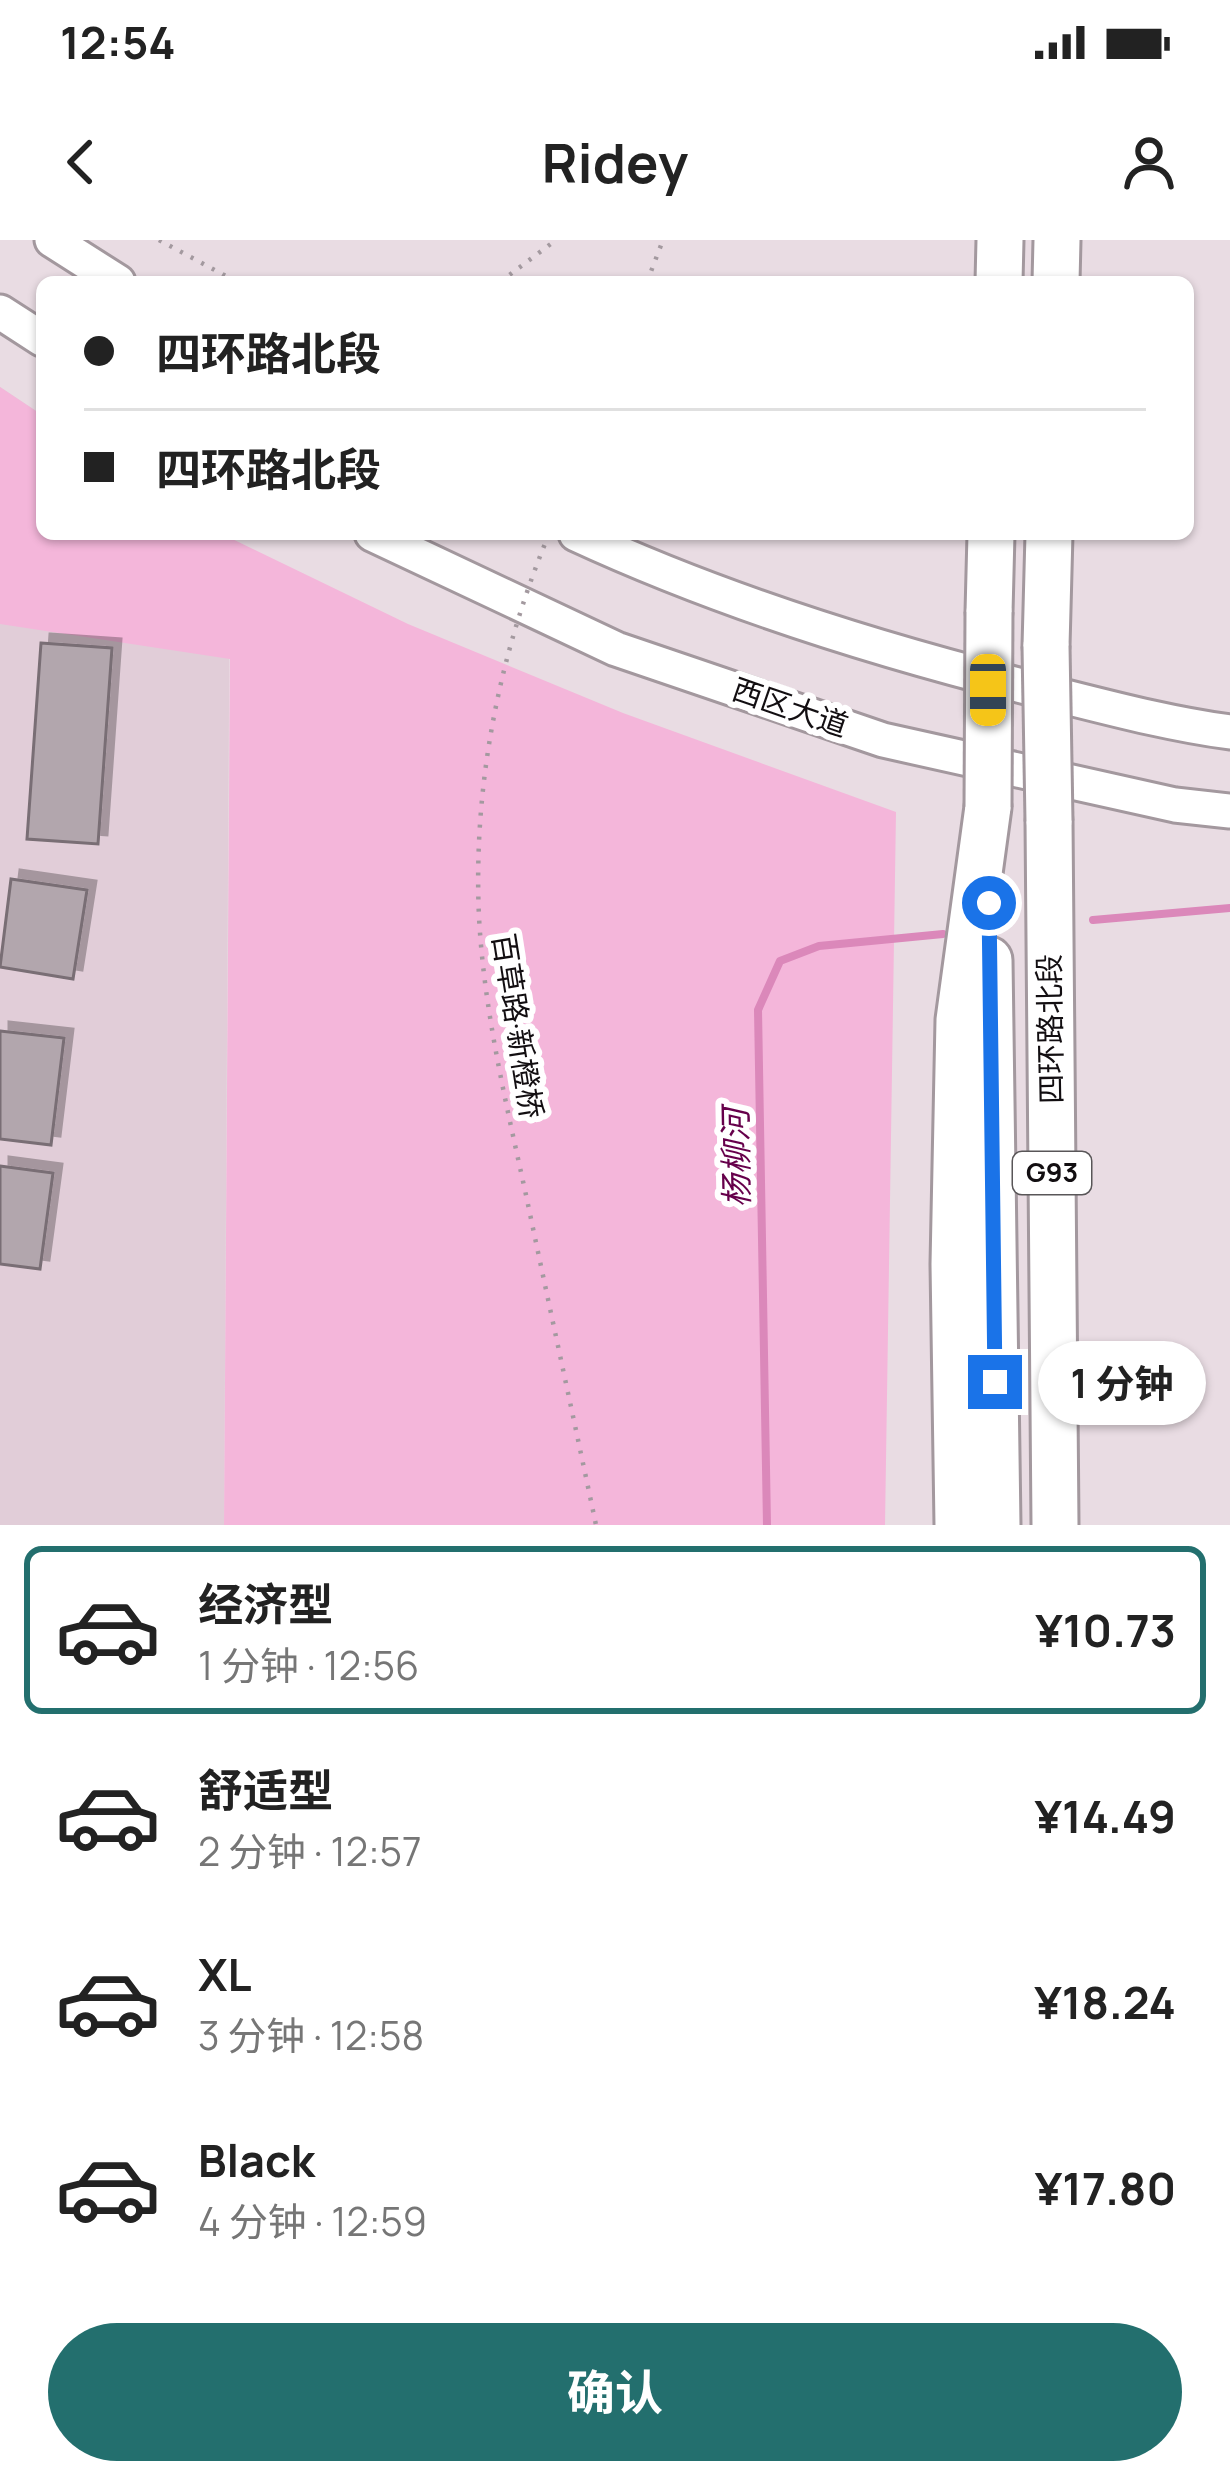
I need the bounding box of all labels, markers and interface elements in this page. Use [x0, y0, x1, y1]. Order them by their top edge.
text: 12:54 [60, 11, 176, 73]
text: Ridey [542, 125, 688, 199]
icon: back [48, 129, 114, 195]
icon: person [1116, 129, 1182, 195]
text: 四环路北段 [156, 322, 381, 384]
text: 四环路北段 [156, 438, 381, 500]
car [970, 654, 1006, 726]
street label: 西区大道 [727, 668, 854, 745]
route start [962, 876, 1016, 930]
street label: 百草路·新橙桥 [484, 930, 553, 1121]
street label: 四环路北段 [1028, 954, 1071, 1104]
water label: 杨柳河 [712, 1102, 759, 1208]
road number: G93 [1013, 1152, 1091, 1194]
callout: 1 分钟 [1037, 1340, 1205, 1424]
route end [968, 1355, 1022, 1409]
text: 1 分钟 [1071, 1356, 1173, 1410]
text: 经济型 [198, 1573, 333, 1635]
icon: car [54, 1576, 162, 1684]
text: ¥10.73 [1035, 1599, 1176, 1661]
text: 1 分钟 · 12:56 [198, 1638, 419, 1692]
text: 舒适型 [198, 1759, 333, 1821]
icon: car [54, 1762, 162, 1870]
text: ¥14.49 [1034, 1785, 1176, 1847]
text: 2 分钟 · 12:57 [198, 1824, 422, 1878]
text: XL [198, 1943, 252, 2005]
icon: car [54, 1948, 162, 2056]
text: ¥18.24 [1034, 1971, 1176, 2033]
text: 3 分钟 · 12:58 [198, 2008, 424, 2062]
text: Black [198, 2129, 315, 2191]
icon: car [54, 2134, 162, 2242]
text: ¥17.80 [1035, 2157, 1176, 2219]
text: 4 分钟 · 12:59 [198, 2194, 427, 2248]
button: 确认 [48, 2323, 1182, 2461]

